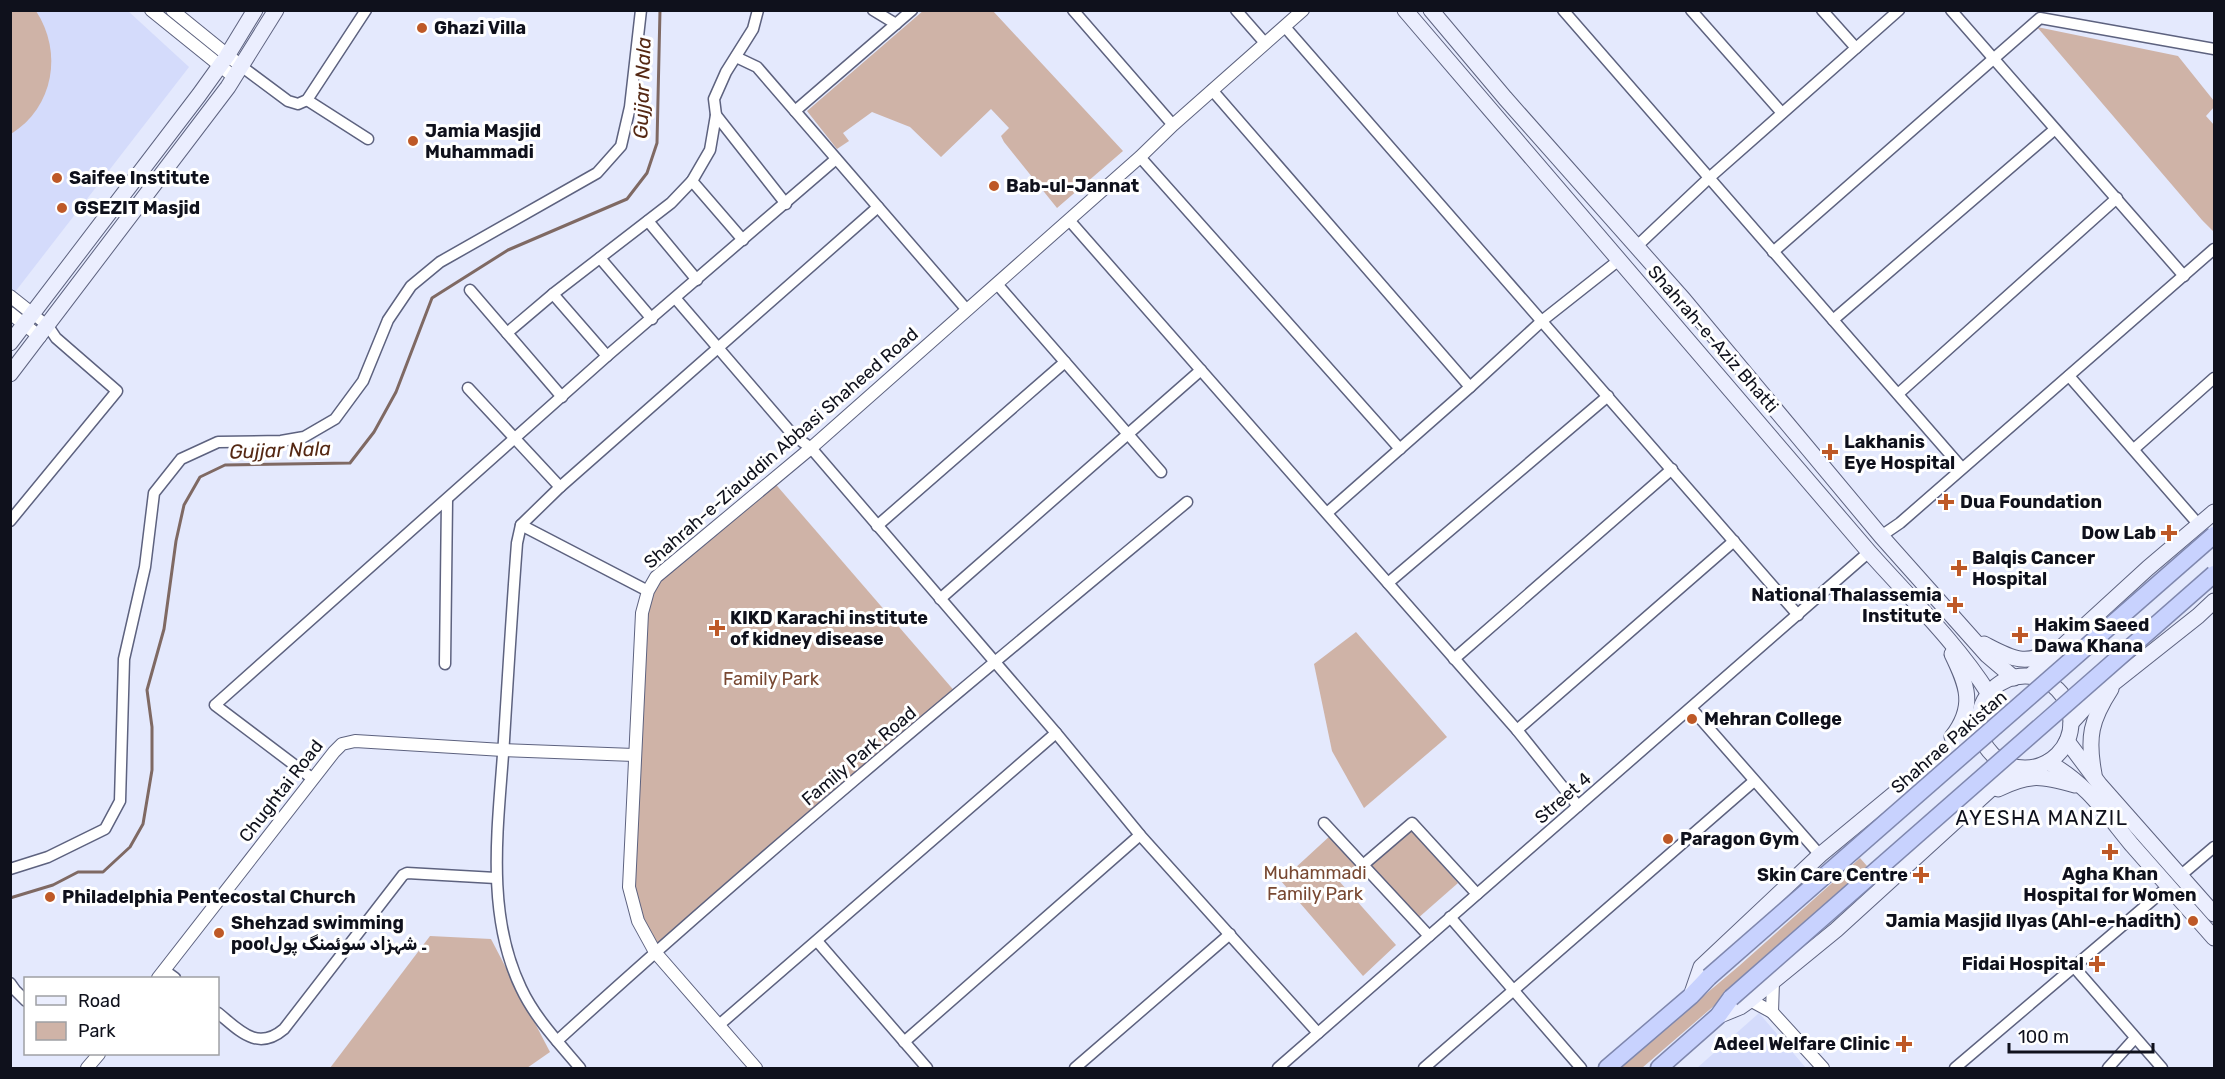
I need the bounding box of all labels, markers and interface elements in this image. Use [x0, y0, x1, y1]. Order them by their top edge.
place label: Ghazi Villa [434, 17, 526, 39]
marker: Ghazi Villa [415, 21, 429, 35]
water label: Gujjar Nala [628, 36, 656, 139]
place label: Jamia Masjid Muhammadi [425, 120, 541, 163]
marker: Jamia Masjid Muhammadi [406, 134, 420, 148]
place label: Saifee Institute [69, 167, 210, 189]
marker: Saifee Institute [50, 171, 64, 185]
place label: Bab-ul-Jannat [1006, 175, 1139, 197]
marker: Bab-ul-Jannat [987, 179, 1001, 193]
place label: GSEZIT Masjid [74, 197, 200, 219]
marker: GSEZIT Masjid [55, 201, 69, 215]
street label: Shahrah-e-Aziz Bhatti [1643, 261, 1783, 417]
street label: Shahrah-e-Ziauddin Abbasi Shaheed Road [639, 323, 923, 573]
place label: Lakhanis Eye Hospital [1844, 431, 1955, 474]
water label: Gujjar Nala [229, 436, 332, 464]
marker: Lakhanis Eye Hospital [1821, 443, 1839, 461]
place label: Dua Foundation [1960, 491, 2102, 513]
marker: Dua Foundation [1937, 493, 1955, 511]
place label: Dow Lab [2081, 522, 2156, 544]
marker: Dow Lab [2160, 524, 2178, 542]
place label: Balqis Cancer Hospital [1972, 547, 2095, 590]
marker: Balqis Cancer Hospital [1950, 559, 1968, 577]
place label: National Thalassemia Institute [1751, 584, 1942, 627]
marker: National Thalassemia Institute [1946, 596, 1964, 614]
place label: KIKD Karachi institute of kidney disease [730, 607, 928, 650]
place label: Hakim Saeed Dawa Khana [2034, 614, 2149, 657]
marker: KIKD Karachi institute of kidney disease [708, 619, 726, 637]
marker: Hakim Saeed Dawa Khana [2011, 626, 2029, 644]
park label: Family Park [723, 668, 820, 690]
street label: Shahrae Pakistan [1887, 686, 2011, 798]
street label: Family Park Road [797, 702, 921, 810]
place label: Mehran College [1704, 708, 1842, 730]
marker: Mehran College [1685, 712, 1699, 726]
street label: Chughtai Road [234, 735, 328, 847]
street label: Street 4 [1530, 768, 1596, 828]
district label: AYESHA MANZIL [1956, 806, 2128, 830]
place label: Paragon Gym [1680, 828, 1799, 850]
marker: Paragon Gym [1661, 832, 1675, 846]
marker: Agha Khan Hospital for Women [2101, 843, 2119, 861]
park label: Muhammadi Family Park [1263, 862, 1367, 905]
place label: Agha Khan Hospital for Women [2023, 863, 2197, 906]
place label: Skin Care Centre [1757, 864, 1908, 886]
marker: Skin Care Centre [1912, 866, 1930, 884]
place label: Philadelphia Pentecostal Church [62, 886, 356, 908]
marker: Philadelphia Pentecostal Church [43, 890, 57, 904]
place label: Jamia Masjid Ilyas (Ahl-e-hadith) [1886, 910, 2181, 932]
place label: Shehzad swimming pool۔ شہزاد سوئمنگ پول [231, 912, 427, 956]
marker: Jamia Masjid Ilyas (Ahl-e-hadith) [2186, 914, 2200, 928]
marker: Shehzad swimming pool۔ شہزاد سوئمنگ پول [212, 926, 226, 940]
place label: Fidai Hospital [1962, 953, 2084, 975]
marker: Fidai Hospital [2088, 955, 2106, 973]
legend [24, 977, 219, 1055]
text: Road [78, 990, 121, 1012]
scale bar [2009, 1016, 2153, 1054]
text: Park [78, 1020, 116, 1042]
text: 100 m [2018, 1026, 2069, 1048]
place label: Adeel Welfare Clinic [1714, 1033, 1890, 1055]
marker: Adeel Welfare Clinic [1895, 1035, 1913, 1053]

